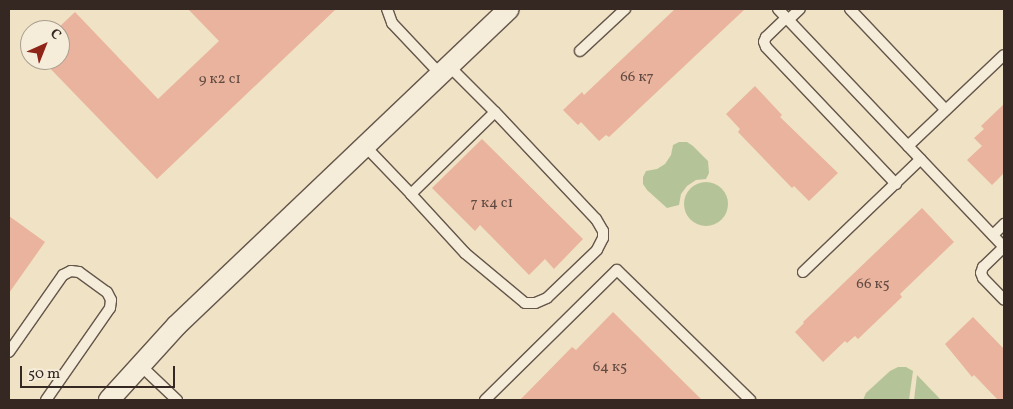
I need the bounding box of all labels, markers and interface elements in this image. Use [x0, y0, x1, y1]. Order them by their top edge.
north arrow [20, 20, 70, 70]
text: С [45, 25, 65, 45]
house number: 66 к7 [620, 69, 654, 87]
house number: 9 к2 с1 [199, 71, 241, 89]
house number: 7 к4 с1 [471, 195, 513, 213]
house number: 66 к5 [856, 276, 890, 294]
scale bar [22, 356, 178, 388]
house number: 64 к5 [593, 359, 627, 377]
text: 50 m [28, 364, 60, 385]

